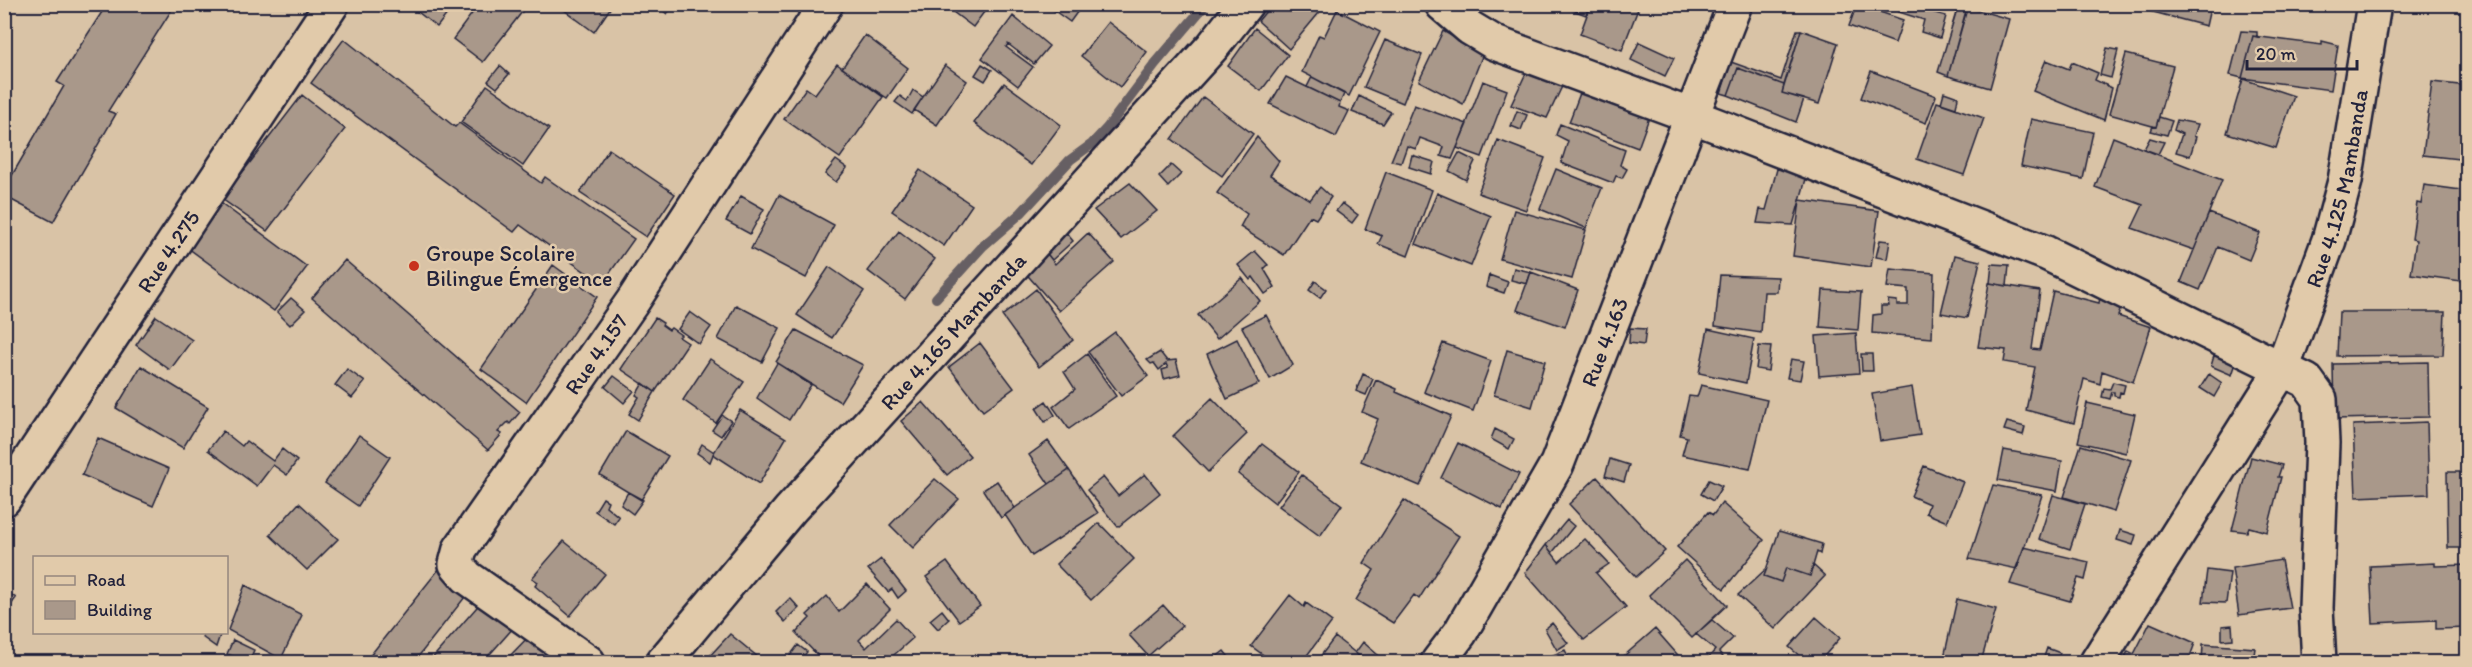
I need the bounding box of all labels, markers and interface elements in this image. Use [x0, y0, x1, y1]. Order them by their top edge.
scale bar [2247, 33, 2356, 71]
text: 20 m [2256, 43, 2296, 65]
street label: Rue 4.125 Mambanda [2299, 87, 2373, 291]
street label: Rue 4.275 [131, 205, 205, 298]
place label: Groupe Scolaire Bilingue Émergence [426, 240, 613, 292]
street label: Rue 4.165 Mambanda [874, 246, 1032, 416]
marker: Groupe Scolaire Bilingue Émergence [407, 259, 421, 273]
street label: Rue 4.163 [1575, 294, 1634, 390]
street label: Rue 4.157 [558, 309, 633, 400]
legend [33, 556, 228, 634]
text: Road [87, 569, 126, 591]
text: Building [87, 599, 153, 621]

